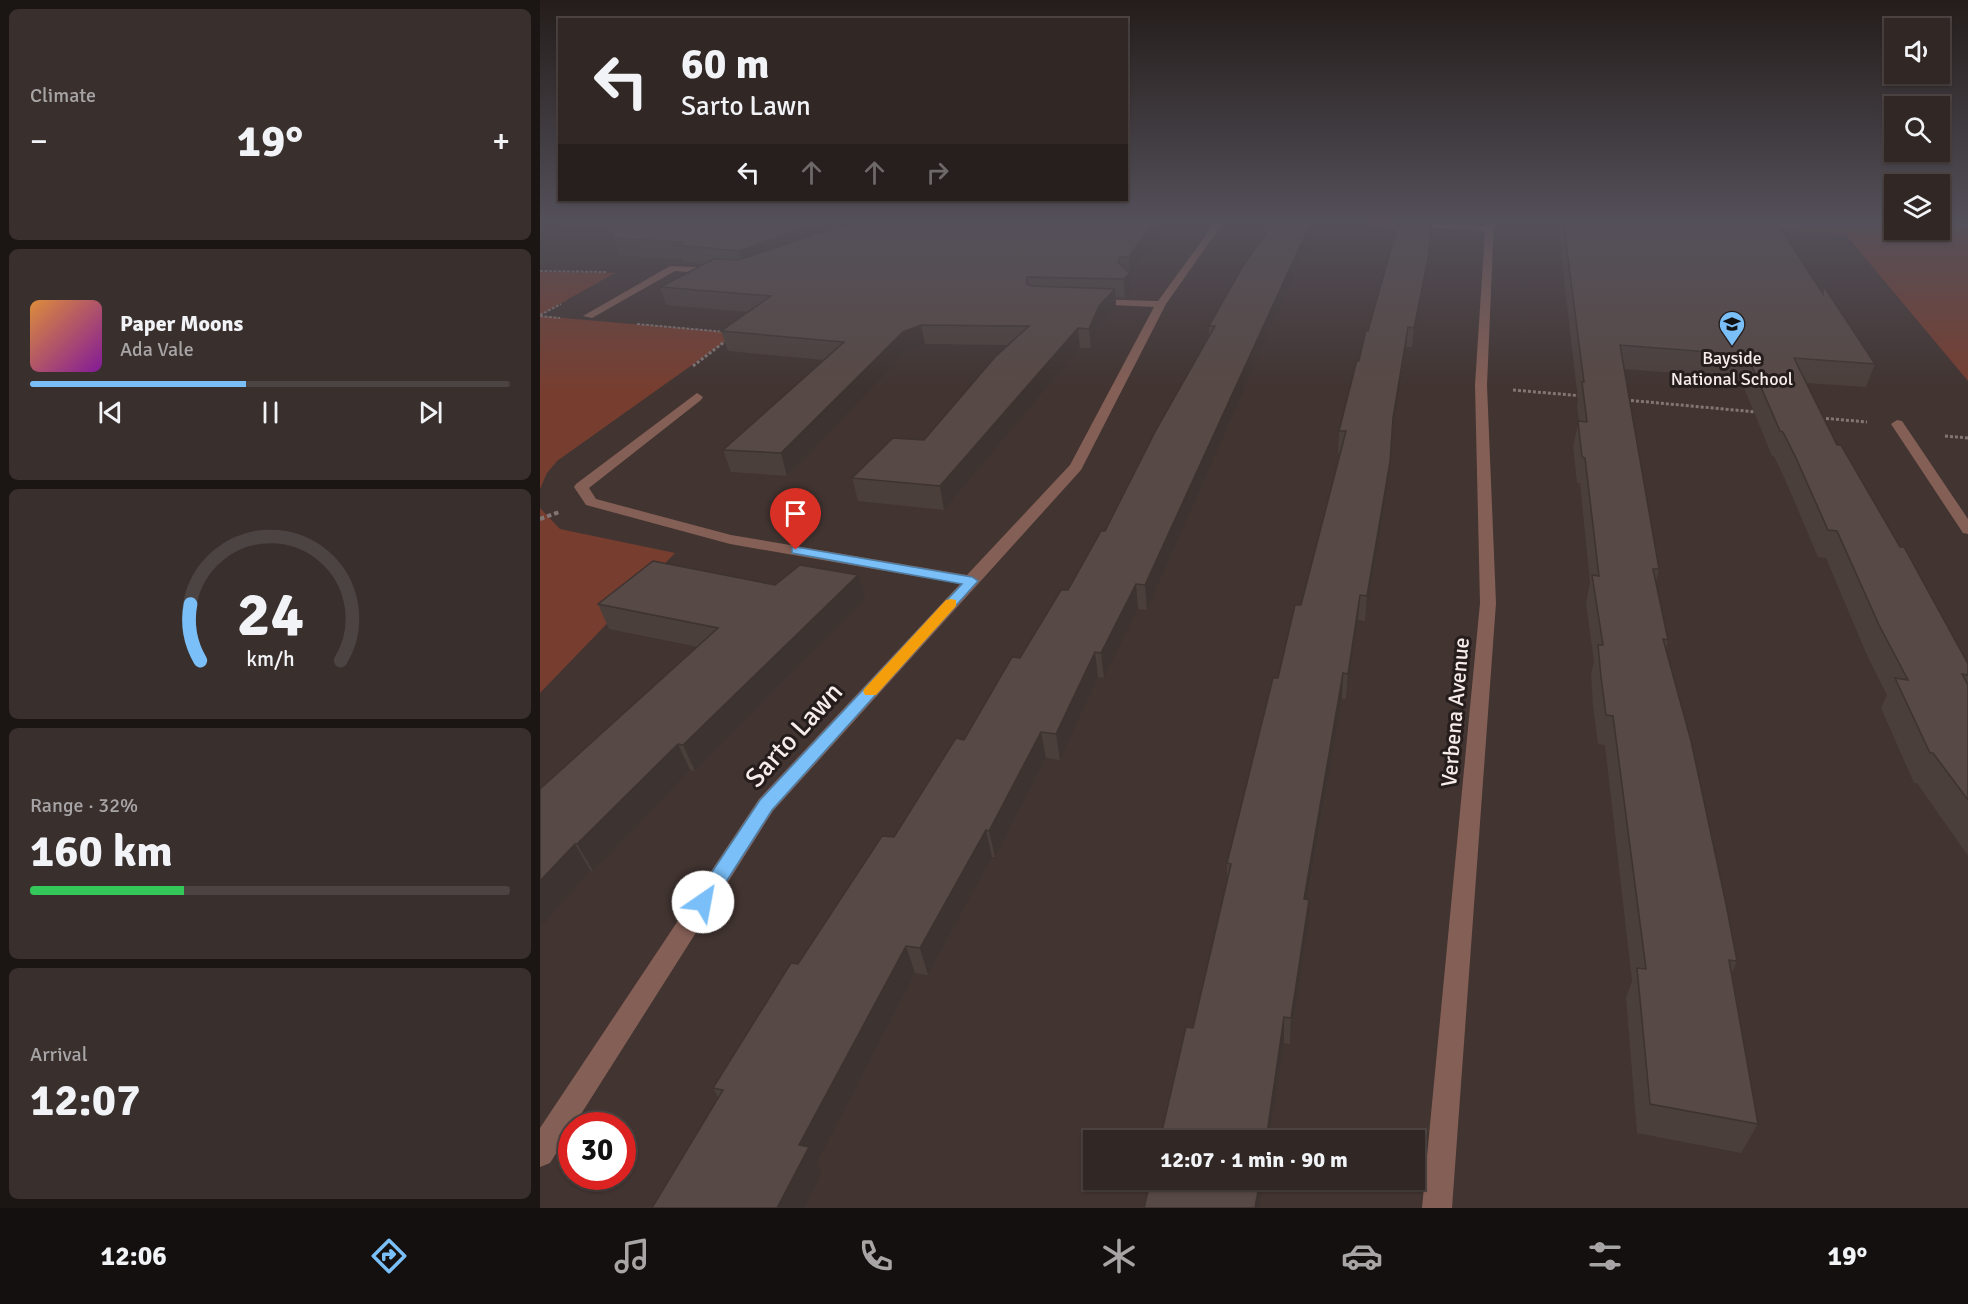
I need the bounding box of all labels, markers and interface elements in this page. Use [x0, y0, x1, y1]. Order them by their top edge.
map controls [1884, 18, 1950, 240]
button: sound [1884, 18, 1950, 84]
text: 60 m [681, 39, 770, 90]
icon: left [582, 42, 660, 120]
text: Climate [30, 83, 96, 108]
text: Sarto Lawn [681, 90, 811, 123]
button: search [1884, 96, 1950, 162]
text: 19° [237, 114, 303, 169]
text: − [30, 121, 48, 162]
text: + [492, 121, 510, 162]
icon: left [732, 156, 765, 189]
icon: ahead [795, 156, 828, 189]
icon: ahead [858, 156, 891, 189]
icon: right [921, 156, 954, 189]
button: layers [1884, 174, 1950, 240]
school or university icon: Bayside National School [1717, 309, 1747, 347]
text: Paper Moons [120, 310, 243, 337]
text: Ada Vale [120, 337, 194, 362]
place label: Bayside National School [1671, 347, 1793, 390]
icon: previous [94, 396, 127, 429]
icon: pause [254, 396, 287, 429]
icon: next [414, 396, 447, 429]
pin [770, 488, 821, 550]
icon: arrive [779, 497, 812, 530]
text: 24 [236, 576, 304, 653]
street label: Verbena Avenue [1435, 636, 1475, 788]
text: km/h [246, 646, 294, 672]
street label: Sarto Lawn [738, 676, 850, 794]
text: Range · 32% [30, 793, 138, 818]
text: 160 km [30, 824, 173, 879]
position arrow [671, 870, 735, 934]
text: Arrival [30, 1042, 88, 1067]
text: 12:07 [30, 1073, 140, 1128]
speed limit sign: 30 [558, 1112, 636, 1190]
text: 12:07 · 1 min · 90 m [1160, 1146, 1348, 1173]
icon: directions [368, 1235, 410, 1277]
icon: music [611, 1235, 653, 1277]
icon: phone [855, 1235, 897, 1277]
icon: climate [1098, 1235, 1140, 1277]
icon: car [1341, 1235, 1383, 1277]
icon: filters [1584, 1235, 1626, 1277]
text: 12:06 [101, 1240, 167, 1273]
text: 19° [1827, 1240, 1867, 1273]

